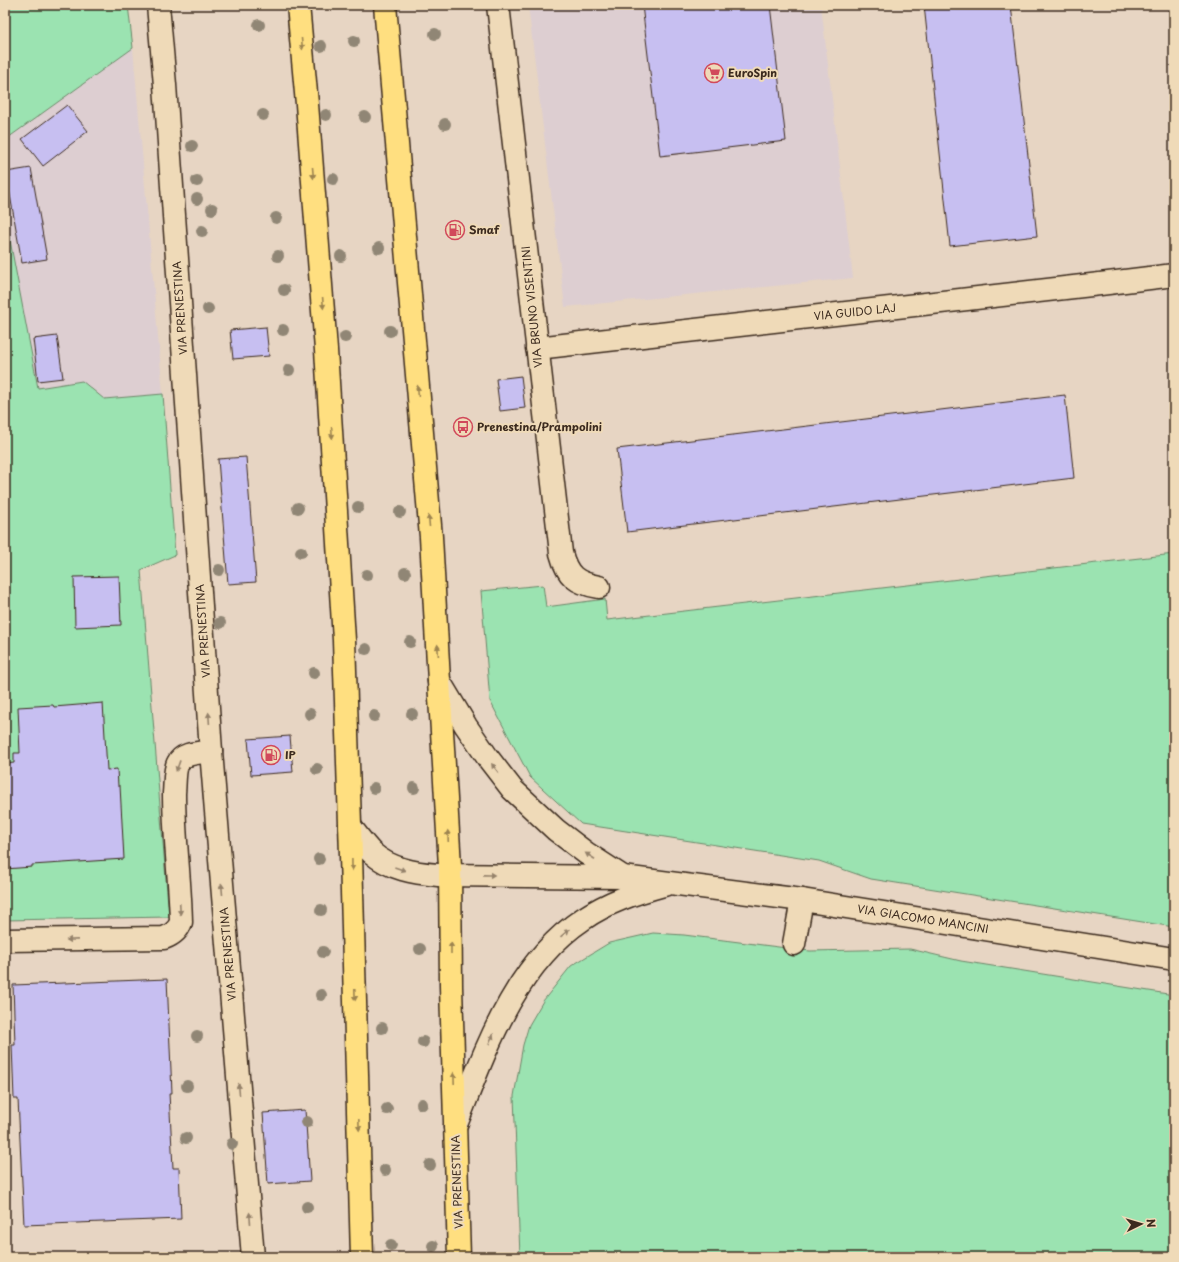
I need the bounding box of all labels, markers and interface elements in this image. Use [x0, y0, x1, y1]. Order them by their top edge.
one-way arrow [298, 38, 305, 50]
supermarket icon: EuroSpin [703, 62, 725, 84]
place label: EuroSpin [728, 64, 777, 81]
one-way arrow [309, 167, 316, 179]
fuel station icon: Smaf [444, 219, 466, 241]
place label: Smaf [469, 221, 500, 238]
street label: VIA BRUNO VISENTINI [517, 245, 546, 369]
street label: VIA PRENESTINA [168, 260, 191, 355]
one-way arrow [319, 297, 326, 309]
street label: VIA GUIDO LAJ [813, 299, 897, 324]
one-way arrow [415, 385, 422, 397]
bus stop icon: Prenestina/Prampolini [452, 416, 474, 438]
place label: Prenestina/Prampolini [477, 418, 602, 435]
one-way arrow [328, 427, 335, 439]
one-way arrow [426, 515, 433, 527]
street label: VIA PRENESTINA [191, 583, 214, 678]
one-way arrow [434, 644, 441, 656]
one-way arrow [205, 712, 212, 724]
fuel station icon: IP [260, 744, 282, 766]
place label: IP [285, 746, 296, 763]
one-way arrow [175, 760, 181, 772]
one-way arrow [491, 762, 499, 773]
one-way arrow [445, 829, 451, 842]
one-way arrow [585, 852, 595, 860]
one-way arrow [348, 859, 355, 871]
one-way arrow [395, 866, 407, 872]
one-way arrow [483, 872, 496, 878]
one-way arrow [219, 883, 226, 895]
street label: VIA GIACOMO MANCINI [856, 900, 990, 937]
one-way arrow [177, 903, 183, 916]
street label: VIA PRENESTINA [215, 906, 240, 1002]
one-way arrow [560, 929, 570, 938]
one-way arrow [65, 937, 78, 943]
one-way arrow [448, 941, 454, 954]
one-way arrow [352, 989, 358, 1002]
one-way arrow [488, 1033, 494, 1045]
one-way arrow [450, 1072, 457, 1084]
one-way arrow [236, 1083, 242, 1095]
one-way arrow [355, 1119, 362, 1131]
street label: VIA PRENESTINA [446, 1134, 467, 1229]
north arrow [1121, 1204, 1161, 1244]
one-way arrow [246, 1212, 253, 1224]
text: N [1143, 1218, 1160, 1228]

